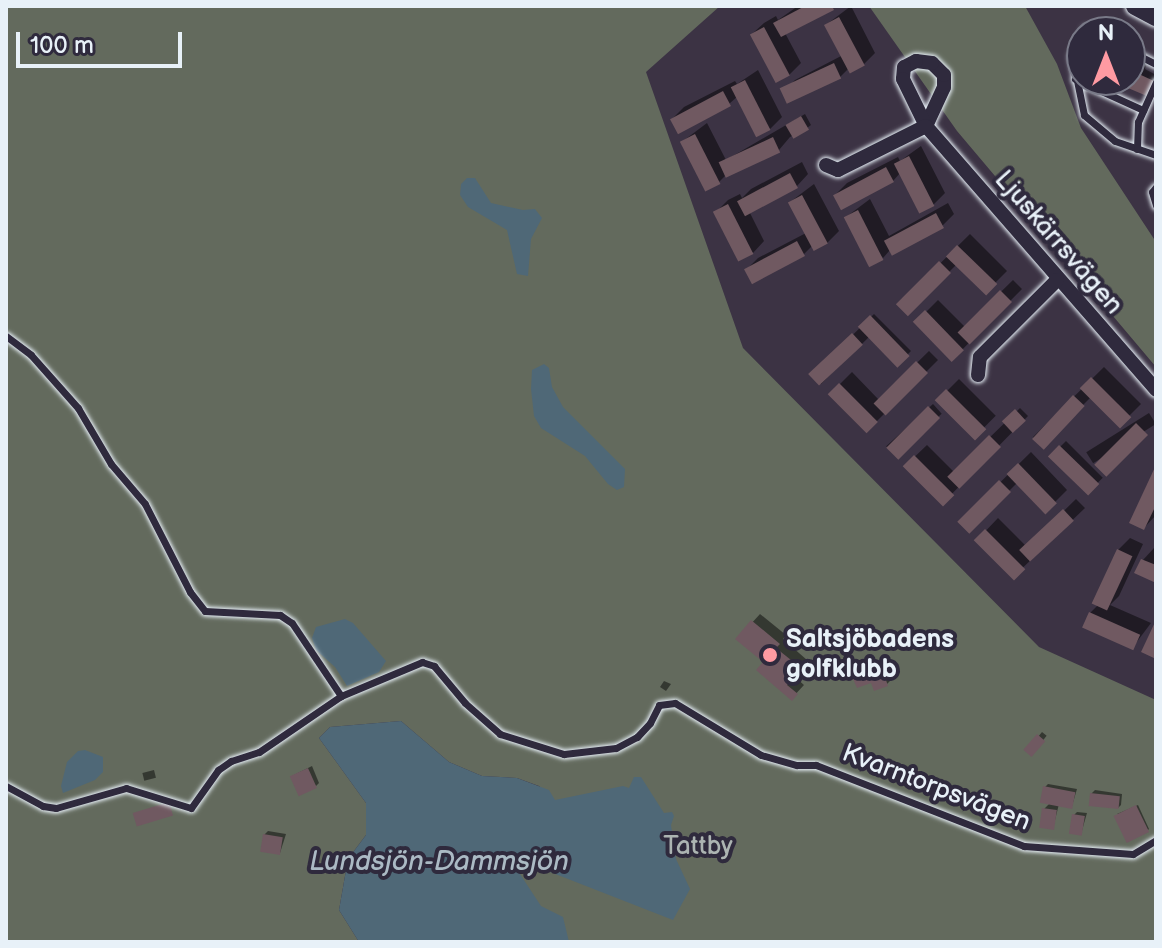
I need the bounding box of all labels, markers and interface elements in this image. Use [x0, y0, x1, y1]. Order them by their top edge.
scale bar [20, 16, 186, 66]
north arrow [1066, 16, 1146, 96]
text: N [1098, 20, 1114, 47]
text: 100 m [30, 31, 94, 60]
street label: Ljuskärrsvägen [987, 165, 1129, 321]
place label: Saltsjöbadens golfklubb [786, 624, 954, 686]
marker: Saltsjöbadens golfklubb [761, 646, 779, 664]
street label: Kvarntorpsvägen [837, 738, 1035, 838]
park label: Tattby [663, 831, 733, 863]
water label: Lundsjön-Dammsjön [309, 845, 569, 879]

